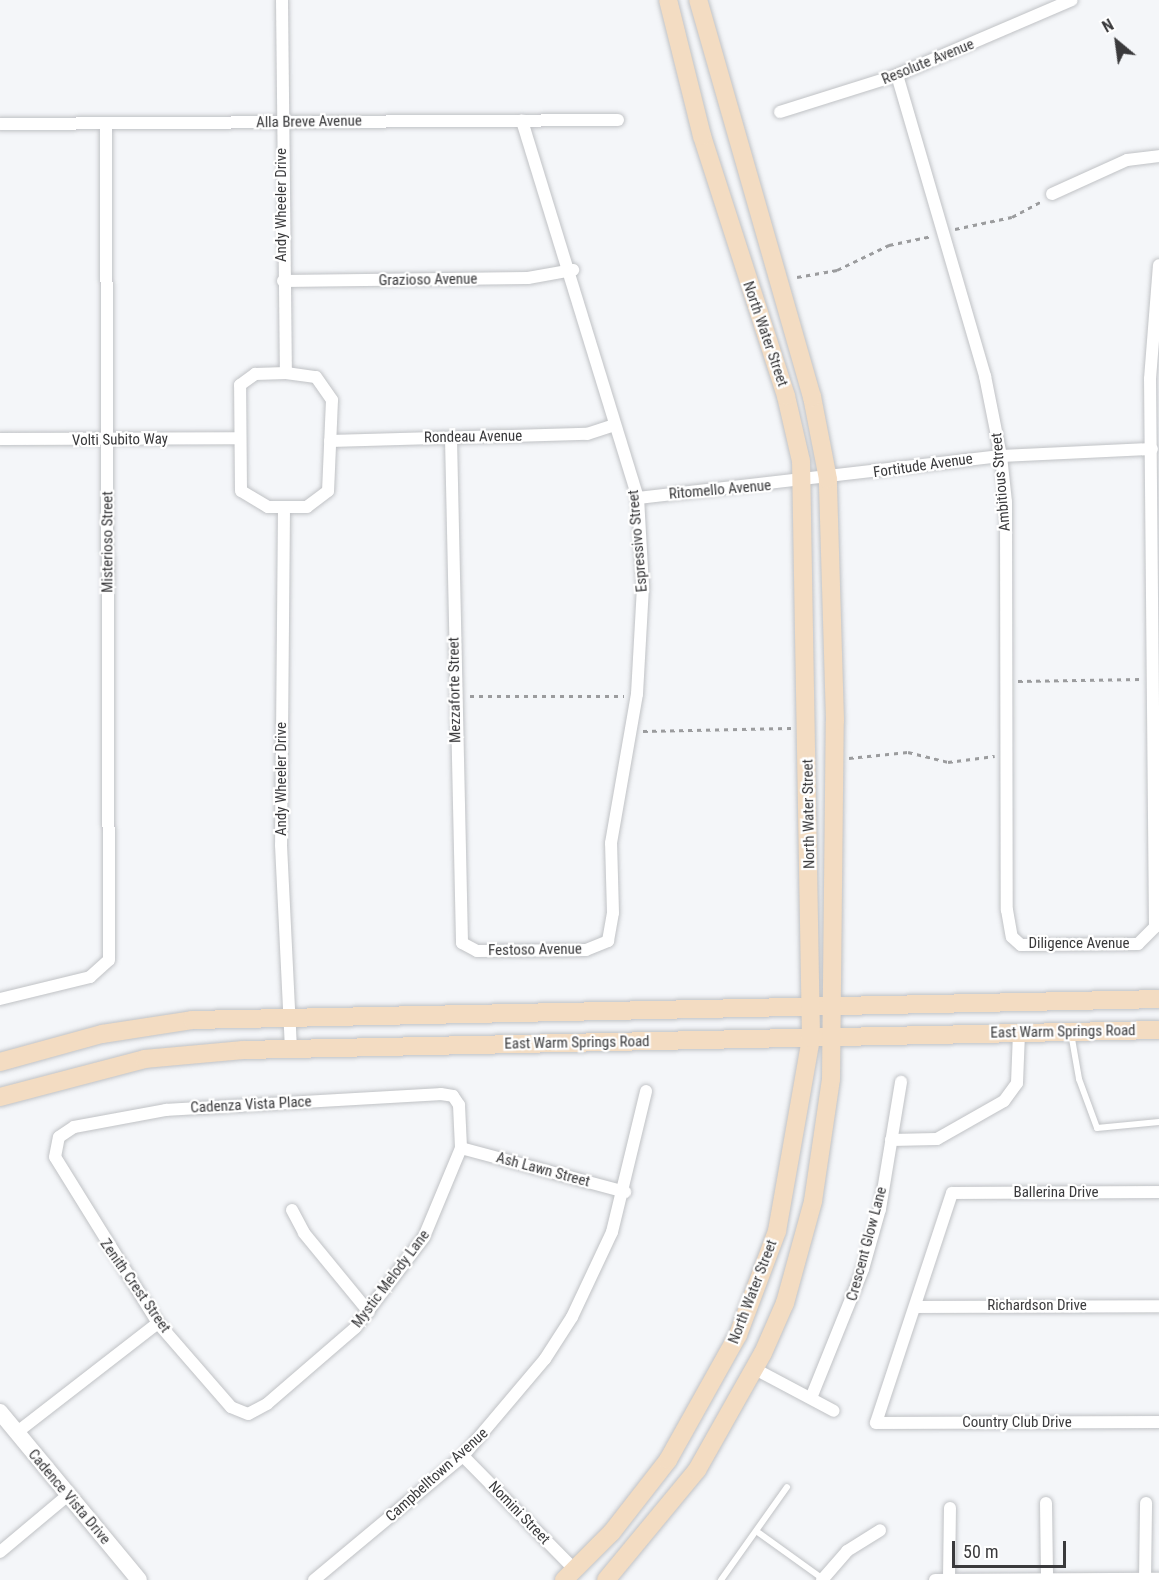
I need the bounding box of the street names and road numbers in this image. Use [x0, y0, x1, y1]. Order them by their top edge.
street label: Resolute Avenue [879, 35, 977, 89]
street label: Alla Breve Avenue [256, 112, 362, 132]
street label: Andy Wheeler Drive [273, 148, 291, 262]
street label: Grazioso Avenue [378, 270, 478, 290]
street label: North Water Street [739, 279, 791, 389]
street label: Rondeau Avenue [424, 427, 522, 447]
street label: Volti Subito Way [72, 430, 168, 450]
street label: Ambitious Street [988, 432, 1014, 532]
street label: Fortitude Avenue [872, 450, 974, 482]
street label: Ritomello Avenue [668, 477, 772, 503]
street label: Espressivo Street [625, 489, 651, 593]
street label: Misterioso Street [99, 491, 117, 593]
street label: Mezzaforte Street [445, 637, 465, 743]
street label: Andy Wheeler Drive [273, 722, 291, 836]
street label: North Water Street [799, 759, 819, 869]
street label: Diligence Avenue [1028, 935, 1130, 953]
street label: Festoso Avenue [488, 940, 582, 960]
street label: East Warm Springs Road [990, 1022, 1136, 1042]
street label: East Warm Springs Road [504, 1033, 650, 1053]
street label: Cadenza Vista Place [190, 1093, 312, 1117]
street label: Ash Lawn Street [494, 1149, 592, 1191]
street label: Ballerina Drive [1013, 1184, 1099, 1202]
street label: Crescent Glow Lane [843, 1185, 891, 1303]
street label: Mystic Melody Lane [348, 1227, 434, 1331]
street label: Zenith Crest Street [96, 1236, 174, 1336]
street label: North Water Street [725, 1237, 781, 1347]
street label: Richardson Drive [987, 1297, 1087, 1315]
street label: Country Club Drive [962, 1414, 1072, 1432]
street label: Campbelltown Avenue [382, 1424, 492, 1526]
street label: Cadence Vista Drive [24, 1446, 114, 1548]
street label: Nomini Street [484, 1478, 554, 1548]

